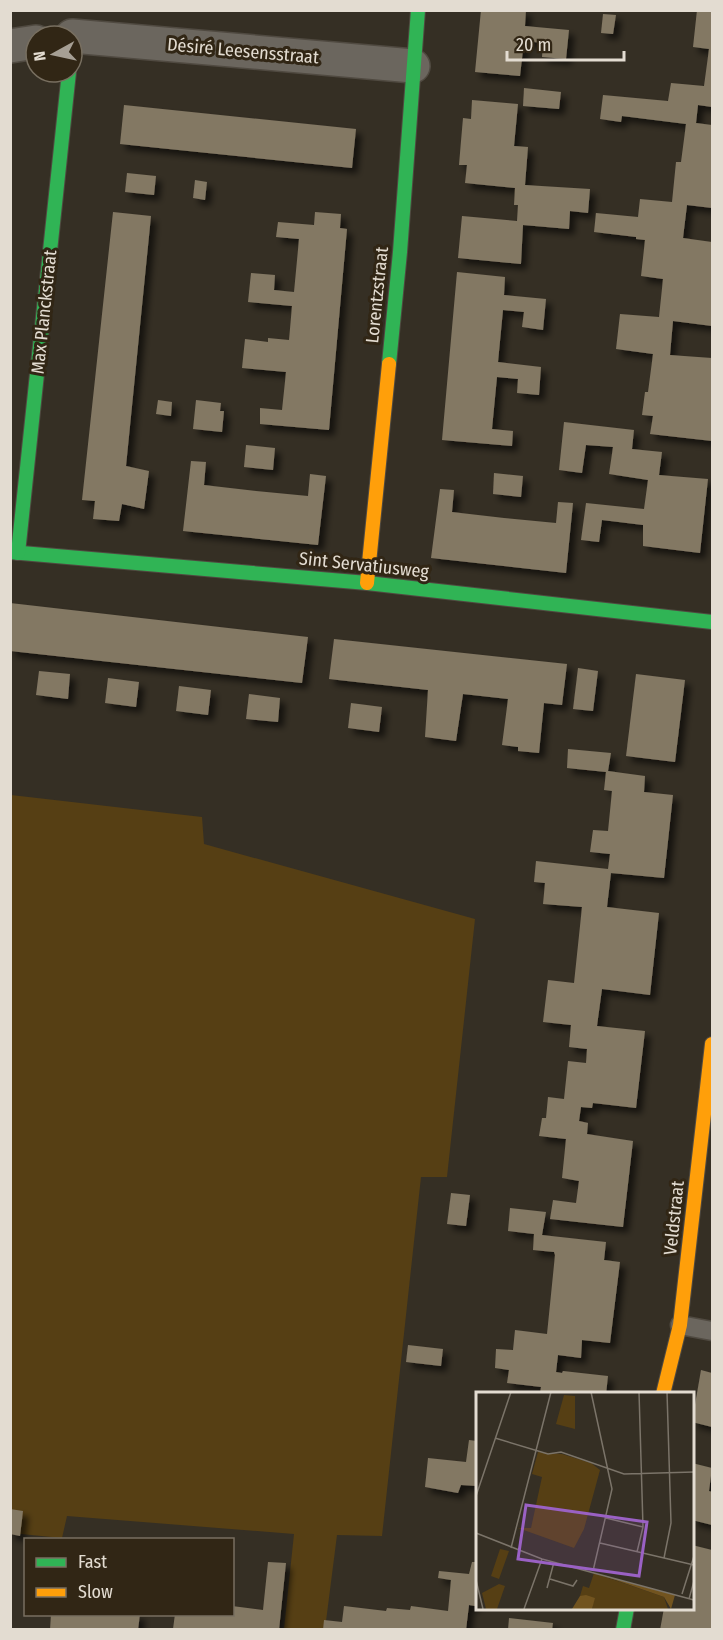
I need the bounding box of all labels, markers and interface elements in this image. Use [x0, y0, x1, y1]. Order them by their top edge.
north arrow [24, 24, 84, 84]
scale bar [507, 24, 624, 62]
street label: Désiré Leesensstraat [166, 33, 320, 69]
text: 20 m [516, 34, 551, 56]
text: N [30, 50, 50, 62]
street label: Lorentzstraat [361, 246, 393, 344]
street label: Max Planckstraat [27, 249, 61, 375]
street label: Sint Servatiusweg [298, 547, 430, 583]
street label: Veldstraat [659, 1180, 689, 1256]
inset map [476, 1392, 693, 1610]
legend [24, 1538, 234, 1616]
text: Fast [78, 1551, 107, 1573]
text: Slow [78, 1581, 113, 1603]

